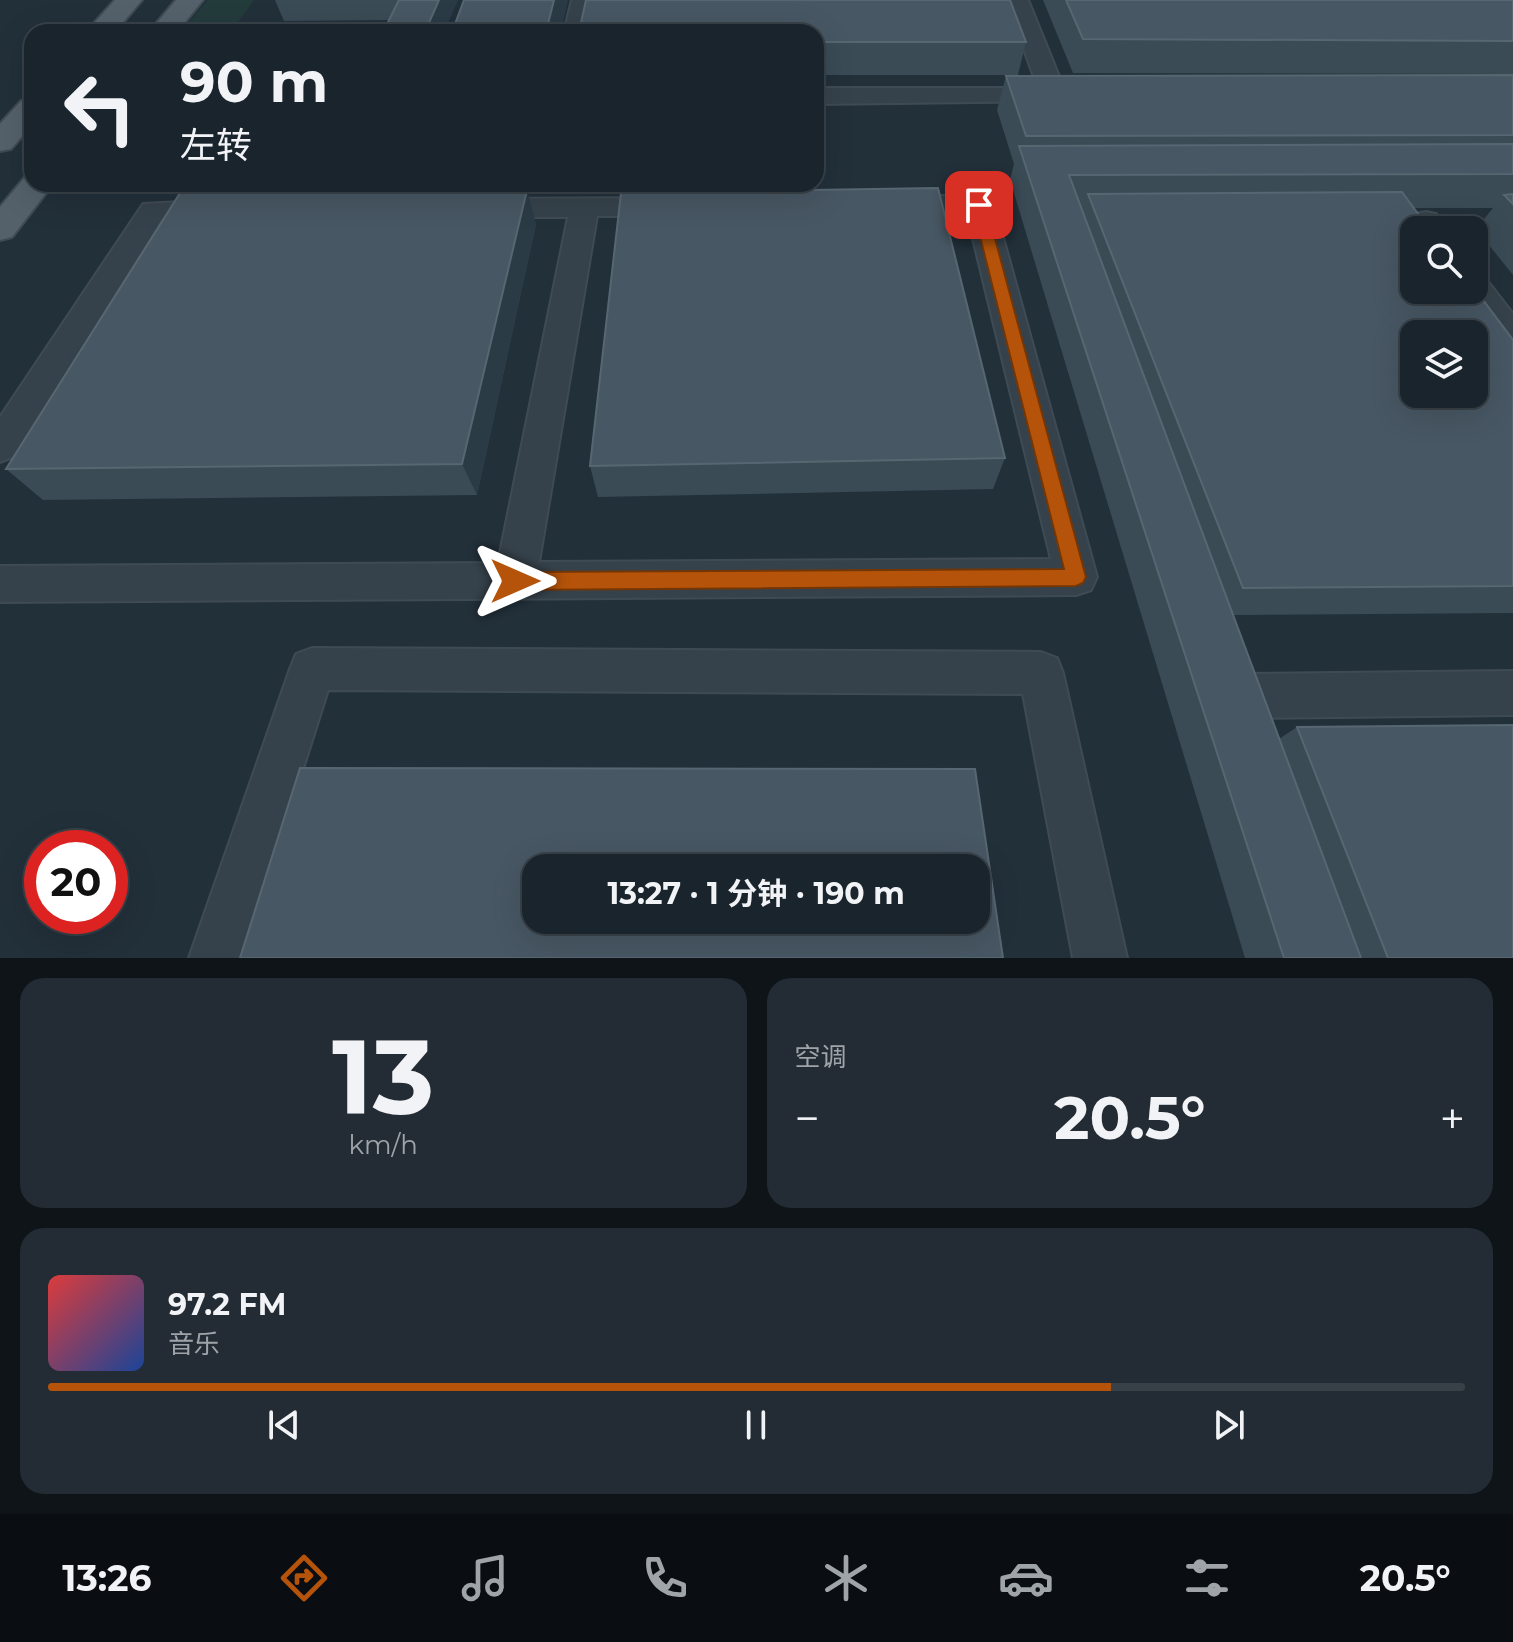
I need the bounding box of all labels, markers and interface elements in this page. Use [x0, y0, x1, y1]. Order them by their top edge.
text: 90 m [180, 48, 328, 116]
icon: left [48, 56, 152, 160]
text: 左转 [180, 123, 252, 167]
pin [945, 171, 1013, 239]
icon: arrive [957, 183, 1001, 227]
map controls [1400, 216, 1488, 408]
button: search [1400, 216, 1488, 304]
button: layers [1400, 320, 1488, 408]
position arrow [473, 539, 557, 623]
speed limit sign: 20 [24, 830, 128, 934]
text: 13:27 · 1 分钟 · 190 m [607, 875, 905, 912]
text: 13 [332, 1013, 434, 1140]
text: 空调 [795, 1041, 847, 1073]
text: 20.5° [1054, 1081, 1205, 1154]
text: − [795, 1091, 820, 1145]
text: + [1440, 1091, 1465, 1145]
text: km/h [349, 1129, 418, 1161]
text: 97.2 FM [168, 1286, 286, 1323]
text: 音乐 [168, 1328, 220, 1360]
icon: previous [262, 1403, 306, 1447]
icon: pause [734, 1403, 778, 1447]
icon: next [1207, 1403, 1251, 1447]
icon: directions [276, 1550, 332, 1606]
icon: music [457, 1550, 513, 1606]
icon: phone [637, 1550, 693, 1606]
icon: climate [818, 1550, 874, 1606]
icon: car [998, 1550, 1054, 1606]
icon: filters [1179, 1550, 1235, 1606]
text: 13:26 [62, 1556, 151, 1600]
text: 20.5° [1360, 1556, 1451, 1600]

